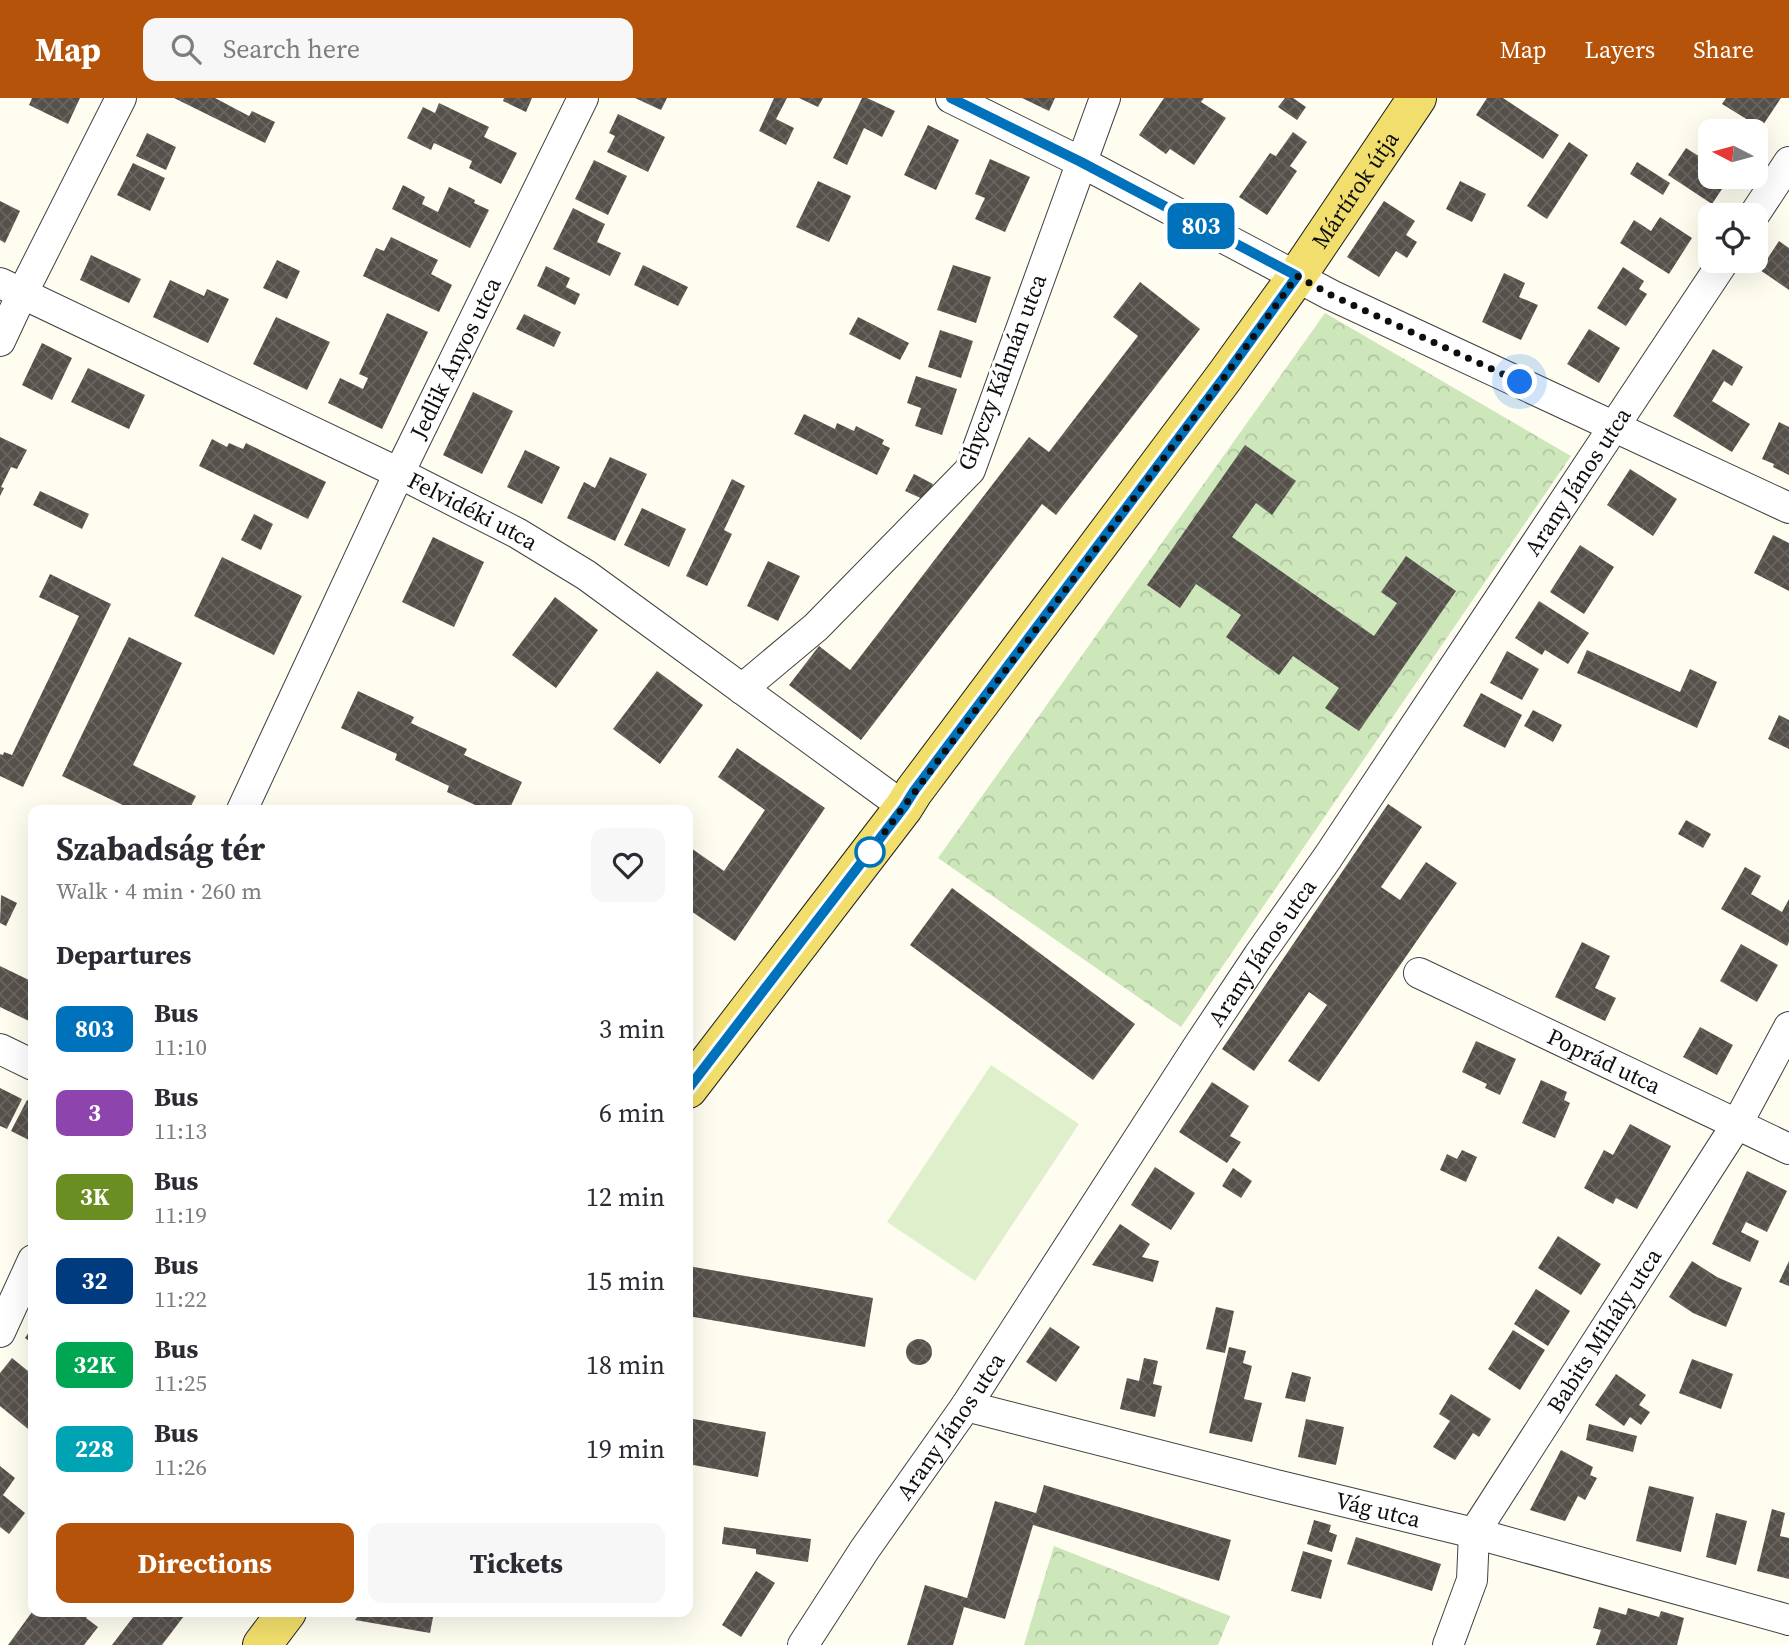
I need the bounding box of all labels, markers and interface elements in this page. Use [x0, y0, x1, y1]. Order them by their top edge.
search box [143, 18, 633, 81]
text: Map [35, 27, 101, 72]
icon: search [167, 30, 205, 68]
text: Search here [223, 31, 360, 67]
text: Map [1500, 33, 1547, 66]
text: Layers [1585, 33, 1655, 66]
text: Share [1693, 33, 1754, 66]
north arrow [1698, 119, 1768, 189]
map controls [1698, 119, 1768, 273]
street label: Mártírok útja [1304, 124, 1406, 255]
line badge: 803 [1161, 203, 1241, 249]
button: locate [1698, 203, 1768, 273]
text: 803 [1181, 209, 1221, 242]
street label: Ghyczy Kálmán utca [950, 269, 1054, 475]
street label: Jedlik Ányos utca [402, 271, 509, 445]
your location [1502, 364, 1537, 399]
street label: Arany János utca [1517, 401, 1639, 562]
street label: Felvidéki utca [402, 464, 544, 558]
text: Szabadság tér [56, 826, 265, 871]
button: heart [591, 828, 665, 902]
unlabelled marker [855, 837, 885, 867]
street label: Arany János utca [1200, 872, 1324, 1032]
text: Walk · 4 min · 260 m [56, 875, 262, 907]
text: Departures [56, 937, 191, 973]
text: Bus [154, 995, 198, 1031]
text: 3 min [599, 1011, 665, 1047]
text: 803 [75, 1012, 114, 1045]
street label: Poprád utca [1542, 1020, 1667, 1102]
text: 11:10 [154, 1031, 207, 1063]
text: Bus [154, 1079, 198, 1115]
text: 6 min [599, 1095, 665, 1131]
text: 3 [88, 1096, 101, 1129]
text: 11:13 [154, 1115, 207, 1147]
text: Bus [154, 1163, 198, 1199]
text: 12 min [586, 1179, 665, 1215]
text: 3K [80, 1180, 109, 1213]
text: 11:19 [154, 1199, 207, 1231]
street label: Babits Mihály utca [1539, 1242, 1669, 1419]
text: Bus [154, 1247, 198, 1283]
text: 15 min [586, 1263, 665, 1299]
text: 32 [81, 1264, 108, 1297]
text: 11:22 [154, 1283, 207, 1315]
text: Bus [154, 1331, 198, 1367]
street label: Arany János utca [889, 1346, 1013, 1506]
text: 18 min [586, 1347, 665, 1383]
text: 32K [73, 1348, 116, 1381]
text: 11:25 [154, 1367, 207, 1399]
text: Bus [154, 1415, 198, 1451]
text: 19 min [586, 1431, 665, 1467]
text: 228 [75, 1432, 114, 1465]
text: 11:26 [154, 1451, 207, 1483]
street label: Vág utca [1332, 1484, 1424, 1536]
button: Directions [56, 1523, 354, 1603]
button: Tickets [368, 1523, 665, 1603]

